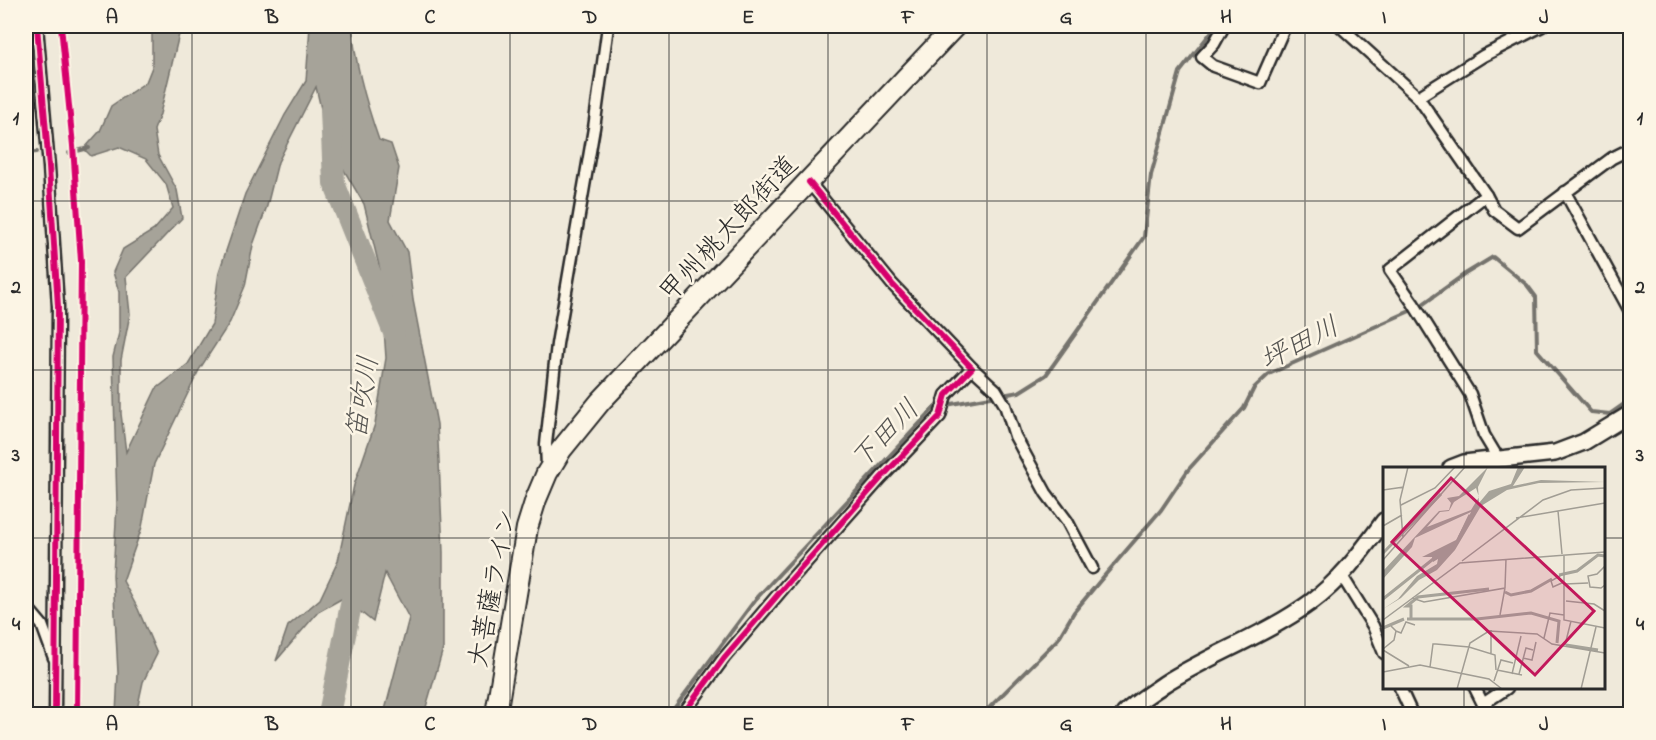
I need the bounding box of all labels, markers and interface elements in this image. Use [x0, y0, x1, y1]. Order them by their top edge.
text: A [106, 4, 118, 33]
text: B [264, 4, 279, 33]
text: C [425, 4, 436, 33]
text: D [582, 4, 597, 33]
text: E [742, 4, 754, 33]
text: F [901, 4, 915, 33]
text: G [1060, 4, 1073, 33]
text: H [1220, 4, 1232, 33]
text: I [1382, 4, 1387, 33]
text: J [1539, 4, 1549, 33]
text: 1 [13, 105, 20, 134]
text: 1 [1637, 105, 1644, 134]
street label: 甲州桃太郎街道 [651, 147, 809, 312]
text: 2 [10, 274, 21, 303]
text: 2 [1634, 274, 1645, 303]
water label: 坪田川 [1254, 308, 1347, 382]
water label: 笛吹川 [338, 353, 391, 442]
water label: 下田川 [843, 391, 930, 480]
text: 3 [11, 442, 20, 471]
text: 3 [1635, 442, 1644, 471]
inset map [1383, 467, 1605, 689]
street label: 大菩薩ライン [460, 506, 529, 671]
text: 4 [12, 611, 21, 640]
text: 4 [1636, 611, 1645, 640]
text: A [106, 711, 118, 740]
text: B [264, 711, 279, 740]
text: C [425, 711, 436, 740]
text: D [582, 711, 597, 740]
text: E [742, 711, 754, 740]
text: F [901, 711, 915, 740]
text: G [1060, 711, 1073, 740]
text: H [1220, 711, 1232, 740]
text: I [1382, 711, 1387, 740]
text: J [1539, 711, 1549, 740]

